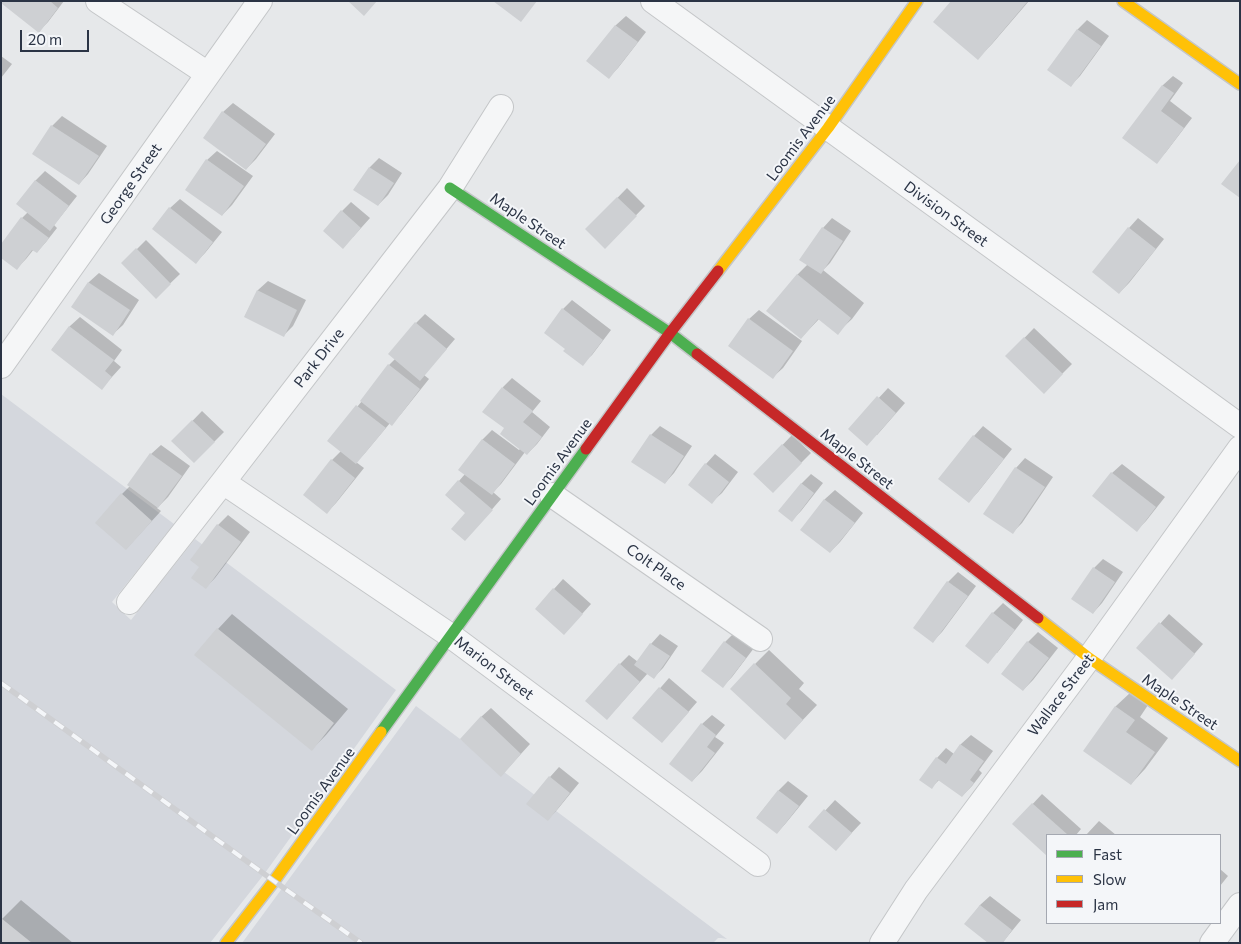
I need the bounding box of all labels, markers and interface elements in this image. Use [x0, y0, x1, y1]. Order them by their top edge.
scale bar [22, 20, 91, 52]
text: 20 m [28, 30, 62, 48]
street label: Loomis Avenue [763, 91, 839, 185]
street label: George Street [96, 140, 166, 228]
street label: Division Street [900, 177, 992, 251]
street label: Maple Street [487, 189, 569, 253]
street label: Park Drive [290, 325, 348, 391]
street label: Loomis Avenue [520, 415, 596, 509]
street label: Maple Street [817, 425, 897, 493]
street label: Colt Place [623, 540, 689, 594]
street label: Marion Street [451, 632, 537, 704]
street label: Wallace Street [1024, 650, 1098, 740]
street label: Maple Street [1139, 670, 1221, 734]
street label: Loomis Avenue [283, 744, 359, 838]
legend [1046, 834, 1221, 924]
text: Fast [1093, 845, 1122, 863]
text: Slow [1093, 870, 1126, 888]
text: Jam [1093, 895, 1118, 913]

